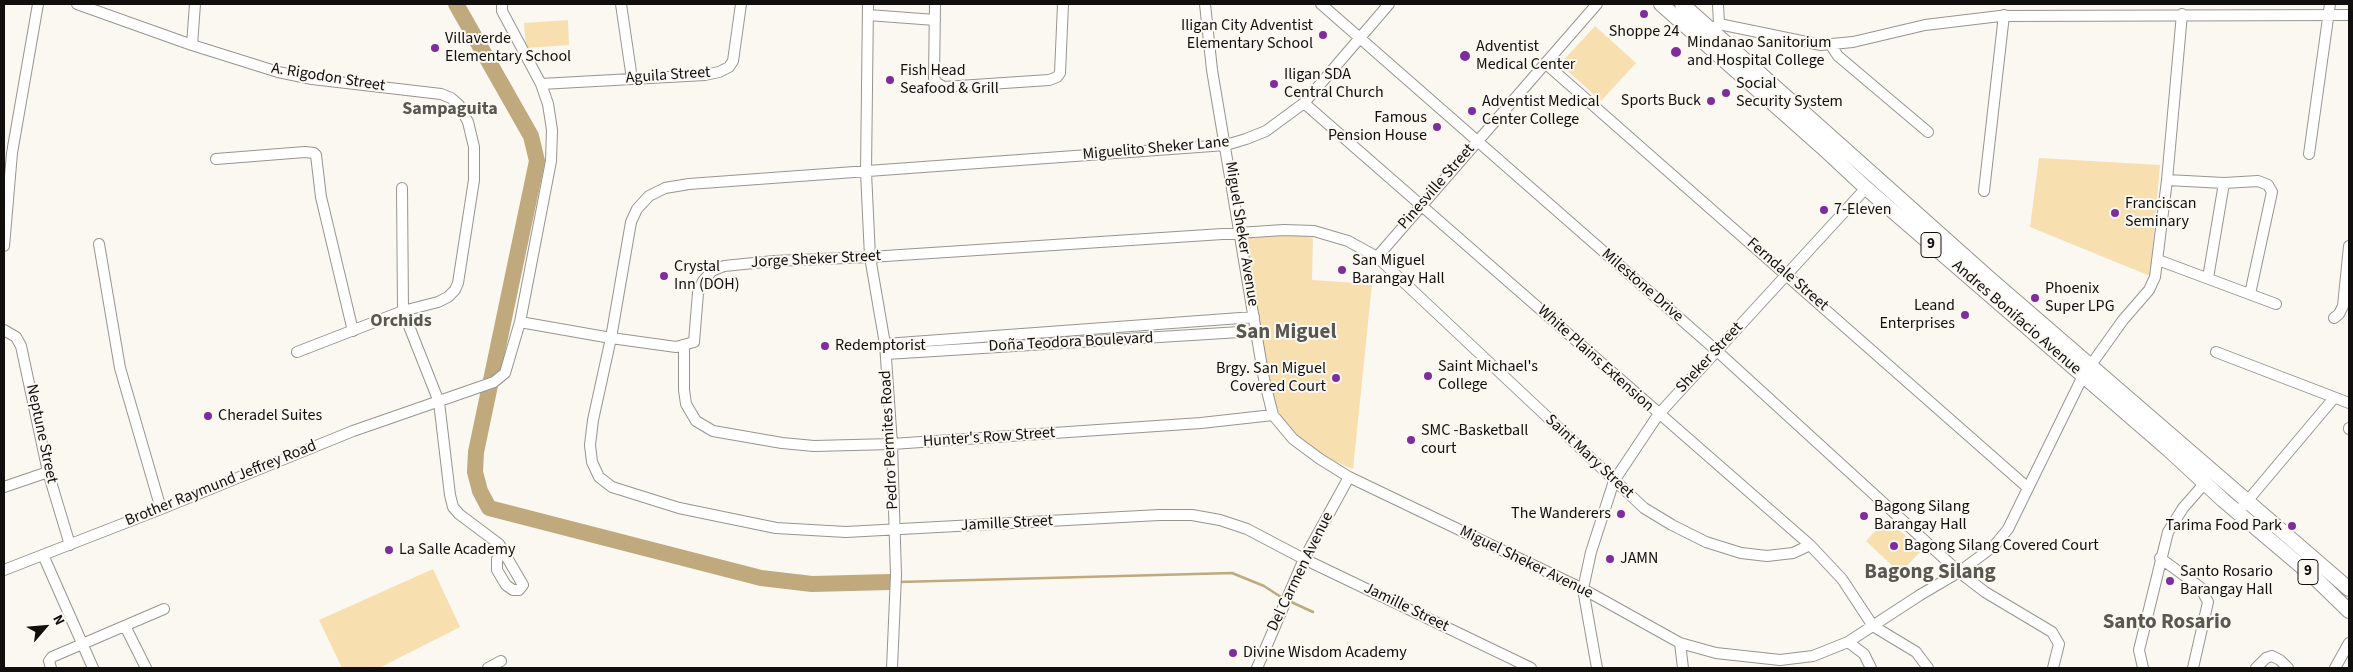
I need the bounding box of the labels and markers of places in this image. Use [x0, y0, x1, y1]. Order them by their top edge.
marker: Shoppe 24 [1638, 8, 1650, 20]
place label: Iligan City Adventist Elementary School [1181, 16, 1313, 54]
place label: Shoppe 24 [1609, 22, 1679, 42]
place label: Villaverde Elementary School [445, 29, 571, 67]
marker: Iligan City Adventist Elementary School [1317, 29, 1329, 41]
place label: Mindanao Sanitorium and Hospital College [1687, 33, 1832, 71]
place label: Adventist Medical Center [1476, 37, 1575, 75]
marker: Villaverde Elementary School [429, 42, 441, 54]
marker: Mindanao Sanitorium and Hospital College [1669, 45, 1683, 59]
marker: Adventist Medical Center [1458, 49, 1472, 63]
place label: Fish Head Seafood & Grill [900, 61, 999, 99]
place label: Iligan SDA Central Church [1284, 65, 1384, 103]
marker: Fish Head Seafood & Grill [884, 74, 896, 86]
place label: Social Security System [1736, 74, 1843, 112]
marker: Iligan SDA Central Church [1268, 78, 1280, 90]
marker: Social Security System [1720, 87, 1732, 99]
place label: Sports Buck [1621, 91, 1701, 111]
place label: Adventist Medical Center College [1482, 92, 1600, 130]
marker: Sports Buck [1705, 95, 1717, 107]
marker: Adventist Medical Center College [1466, 105, 1478, 117]
place label: Famous Pension House [1328, 108, 1427, 146]
marker: Famous Pension House [1431, 121, 1443, 133]
place label: Franciscan Seminary [2125, 194, 2196, 232]
place label: 7-Eleven [1834, 200, 1892, 220]
marker: 7-Eleven [1818, 204, 1830, 216]
marker: Franciscan Seminary [2109, 207, 2121, 219]
place label: San Miguel Barangay Hall [1352, 251, 1445, 289]
place label: Crystal Inn (DOH) [674, 257, 740, 295]
marker: San Miguel Barangay Hall [1336, 264, 1348, 276]
marker: Crystal Inn (DOH) [658, 270, 670, 282]
place label: Phoenix Super LPG [2045, 279, 2115, 317]
marker: Phoenix Super LPG [2029, 292, 2041, 304]
place label: Leand Enterprises [1879, 296, 1955, 334]
marker: Leand Enterprises [1959, 309, 1971, 321]
place label: Redemptorist [835, 336, 926, 356]
marker: Redemptorist [819, 340, 831, 352]
place label: Saint Michael's College [1438, 357, 1538, 395]
place label: Brgy. San Miguel Covered Court [1216, 359, 1326, 397]
marker: Saint Michael's College [1422, 370, 1434, 382]
marker: Brgy. San Miguel Covered Court [1330, 372, 1342, 384]
place label: Cheradel Suites [218, 406, 322, 426]
marker: Cheradel Suites [202, 410, 214, 422]
place label: SMC -Basketball court [1421, 421, 1528, 459]
marker: SMC -Basketball court [1405, 434, 1417, 446]
place label: Bagong Silang Barangay Hall [1874, 497, 1969, 535]
place label: The Wanderers [1511, 504, 1611, 524]
marker: The Wanderers [1615, 508, 1627, 520]
marker: Bagong Silang Barangay Hall [1858, 510, 1870, 522]
place label: Tarima Food Park [2165, 516, 2282, 536]
marker: Tarima Food Park [2286, 520, 2298, 532]
place label: Bagong Silang Covered Court [1904, 536, 2099, 556]
place label: La Salle Academy [399, 540, 515, 560]
marker: Bagong Silang Covered Court [1888, 540, 1900, 552]
marker: La Salle Academy [383, 544, 395, 556]
place label: JAMN [1620, 549, 1658, 569]
marker: JAMN [1604, 553, 1616, 565]
place label: Santo Rosario Barangay Hall [2180, 562, 2273, 600]
marker: Santo Rosario Barangay Hall [2164, 575, 2176, 587]
place label: Divine Wisdom Academy [1243, 643, 1407, 663]
marker: Divine Wisdom Academy [1227, 647, 1239, 659]

